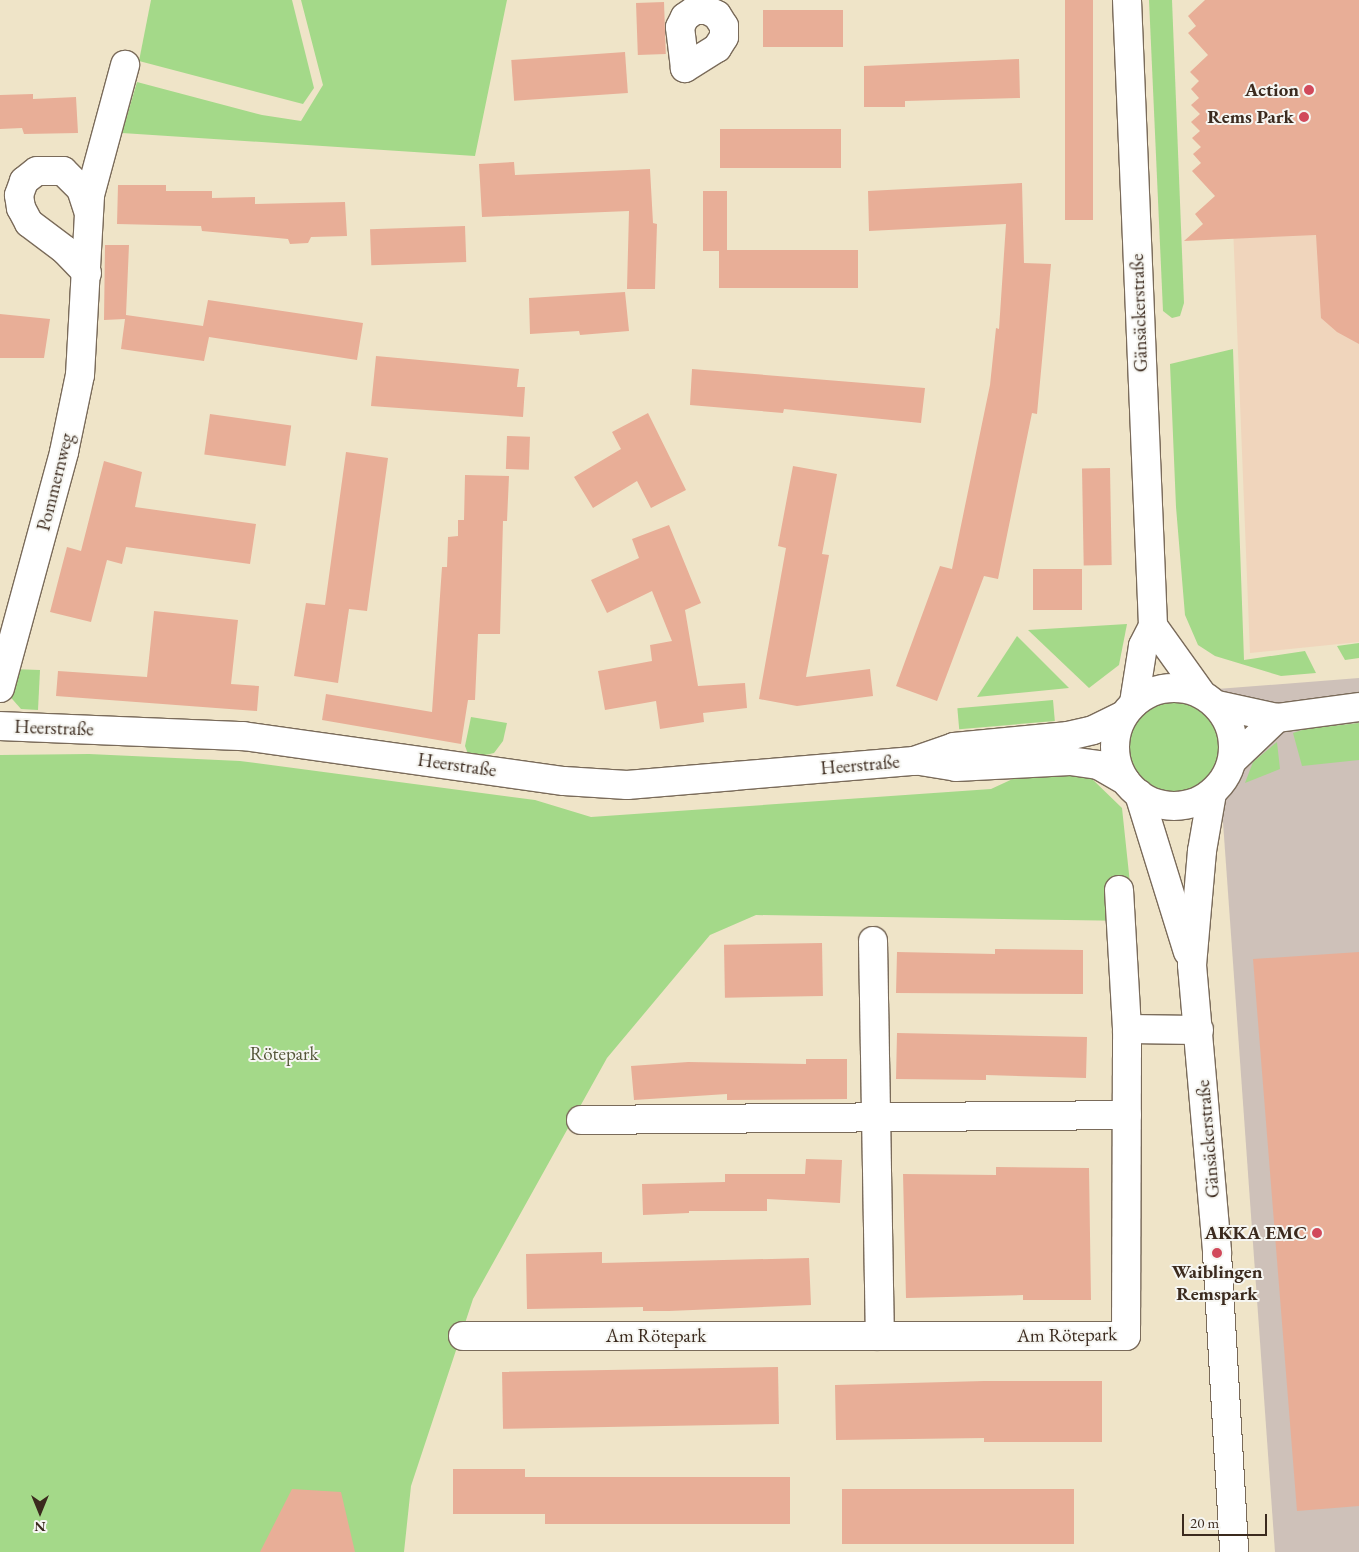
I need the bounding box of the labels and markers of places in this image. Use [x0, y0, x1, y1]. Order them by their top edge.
place label: Action [1245, 79, 1299, 101]
marker: Action [1303, 84, 1315, 96]
place label: Rems Park [1207, 106, 1294, 128]
marker: Rems Park [1298, 111, 1310, 123]
place label: AKKA EMC [1205, 1222, 1307, 1244]
marker: AKKA EMC [1311, 1227, 1323, 1239]
marker: Waiblingen Remspark [1211, 1247, 1223, 1259]
place label: Waiblingen Remspark [1171, 1261, 1263, 1305]

